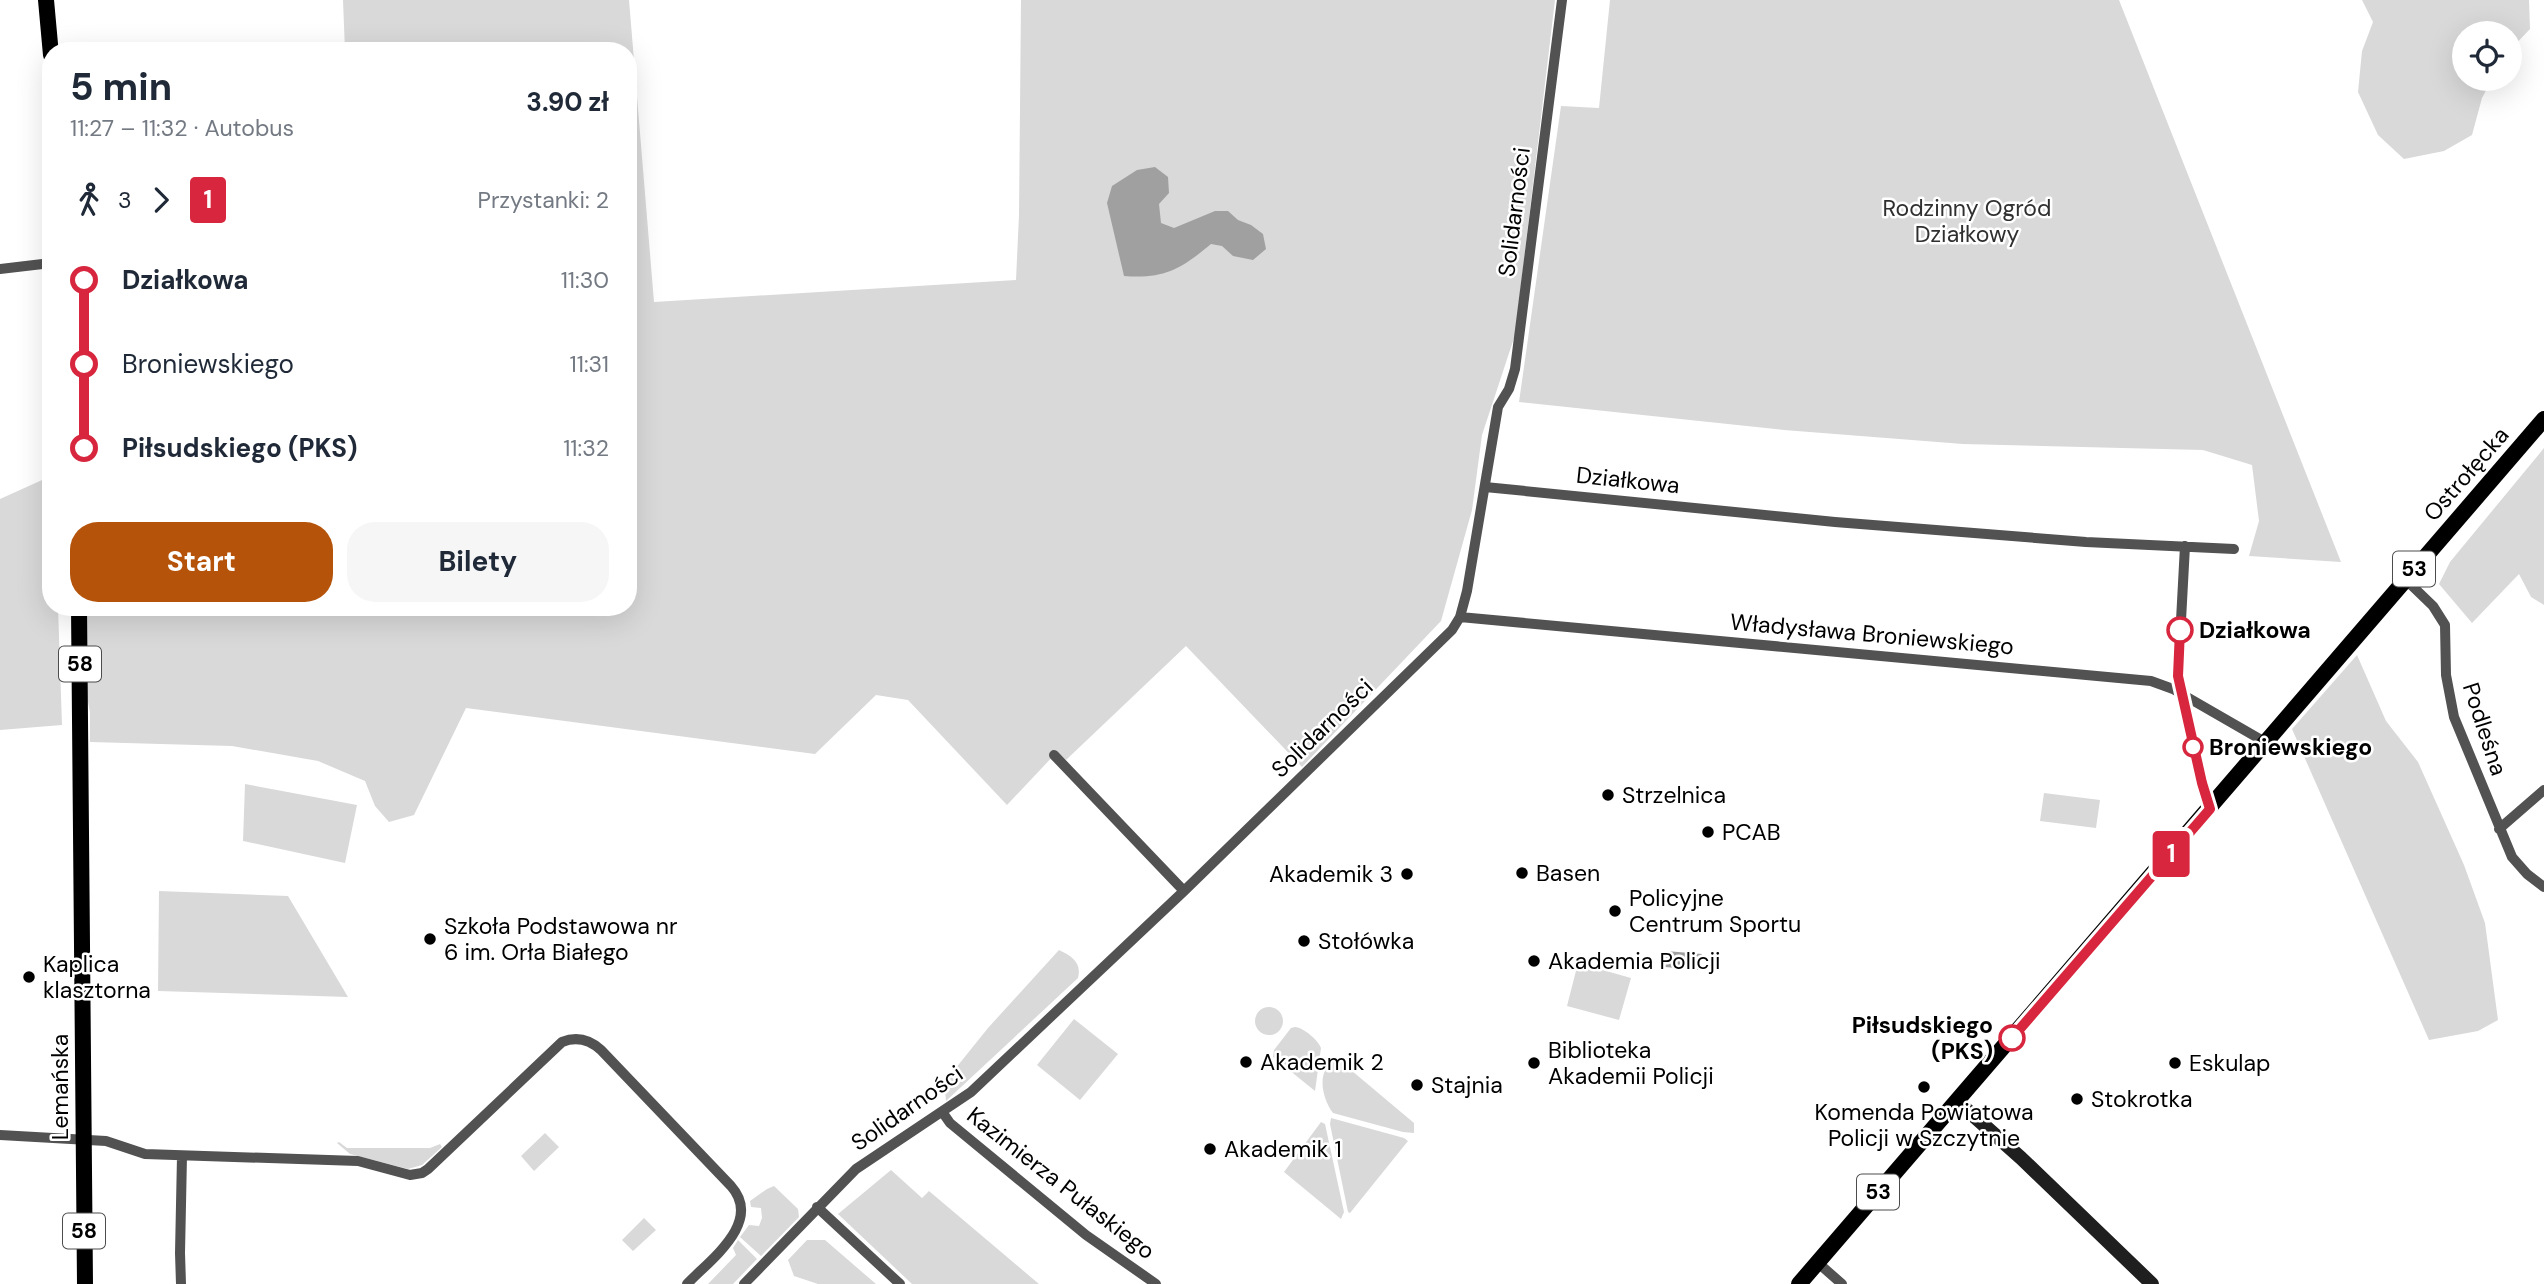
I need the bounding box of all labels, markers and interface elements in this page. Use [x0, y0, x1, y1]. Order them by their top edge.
map controls [2452, 21, 2522, 91]
button: locate [2452, 21, 2522, 91]
text: 5 min [70, 62, 172, 112]
text: 3.90 zł [526, 85, 609, 119]
text: 11:27 – 11:32 · Autobus [70, 113, 294, 143]
street label: Solidarności [1491, 146, 1537, 278]
icon: walk [70, 181, 108, 219]
icon: forward [142, 181, 180, 219]
text: 1 [204, 184, 212, 215]
text: 3 [118, 185, 132, 215]
text: Przystanki: 2 [478, 185, 609, 215]
park label: Rodzinny Ogród Działkowy [1883, 193, 2051, 249]
text: Działkowa [122, 263, 248, 297]
text: 11:30 [561, 265, 609, 295]
text: Broniewskiego [122, 347, 294, 381]
text: 11:31 [570, 349, 609, 379]
street label: Ostrołęcka [2417, 421, 2515, 527]
text: Piłsudskiego (PKS) [122, 431, 358, 465]
text: 11:32 [563, 433, 609, 463]
street label: Działkowa [1575, 460, 1681, 500]
button: Start [70, 522, 333, 602]
button: Bilety [347, 522, 609, 602]
road number: 53 [2393, 552, 2435, 586]
street label: Władysława Broniewskiego [1729, 607, 2015, 661]
place label: Działkowa [2199, 615, 2311, 645]
marker: Działkowa [2167, 617, 2193, 643]
road number: 58 [59, 646, 101, 682]
street label: Solidarności [1265, 672, 1379, 784]
street label: Podleśna [2456, 679, 2514, 779]
place label: Broniewskiego [2209, 732, 2372, 762]
marker: Broniewskiego [2183, 737, 2203, 757]
place label: Strzelnica [1622, 780, 1726, 810]
marker: Strzelnica [1600, 787, 1616, 803]
place label: PCAB [1722, 817, 1781, 847]
marker: PCAB [1700, 824, 1716, 840]
line badge: 1 [2148, 831, 2194, 877]
text: 1 [2167, 838, 2175, 869]
place label: Basen [1536, 858, 1600, 888]
place label: Akademik 3 [1269, 859, 1393, 889]
marker: Basen [1514, 865, 1530, 881]
marker: Akademik 3 [1399, 866, 1415, 882]
place label: Policyjne Centrum Sportu [1629, 883, 1801, 939]
marker: Policyjne Centrum Sportu [1607, 903, 1623, 919]
place label: Szkoła Podstawowa nr 6 im. Orła Białego [444, 911, 678, 967]
place label: Stołówka [1318, 926, 1414, 956]
marker: Szkoła Podstawowa nr 6 im. Orła Białego [422, 931, 438, 947]
marker: Stołówka [1296, 933, 1312, 949]
place label: Akademia Policji [1548, 946, 1721, 976]
place label: Kaplica klasztorna [43, 949, 151, 1005]
marker: Akademia Policji [1526, 953, 1542, 969]
marker: Kaplica klasztorna [21, 969, 37, 985]
place label: Piłsudskiego (PKS) [1852, 1010, 1993, 1066]
marker: Piłsudskiego (PKS) [1999, 1025, 2025, 1051]
street label: Lemańska [45, 1034, 75, 1140]
place label: Biblioteka Akademii Policji [1548, 1035, 1714, 1091]
place label: Akademik 2 [1260, 1047, 1384, 1077]
place label: Eskulap [2189, 1048, 2270, 1078]
marker: Akademik 2 [1238, 1054, 1254, 1070]
marker: Biblioteka Akademii Policji [1526, 1055, 1542, 1071]
marker: Eskulap [2167, 1055, 2183, 1071]
street label: Solidarności [845, 1058, 969, 1158]
place label: Stajnia [1431, 1070, 1503, 1100]
marker: Stajnia [1409, 1077, 1425, 1093]
marker: Komenda Powiatowa Policji w Szczytnie [1916, 1079, 1932, 1095]
place label: Stokrotka [2091, 1084, 2193, 1114]
marker: Stokrotka [2069, 1091, 2085, 1107]
place label: Komenda Powiatowa Policji w Szczytnie [1815, 1097, 2033, 1153]
street label: Kazimierza Pułaskiego [961, 1100, 1161, 1266]
place label: Akademik 1 [1224, 1134, 1342, 1164]
marker: Akademik 1 [1202, 1141, 1218, 1157]
road number: 53 [1857, 1174, 1899, 1210]
road number: 58 [63, 1214, 105, 1248]

